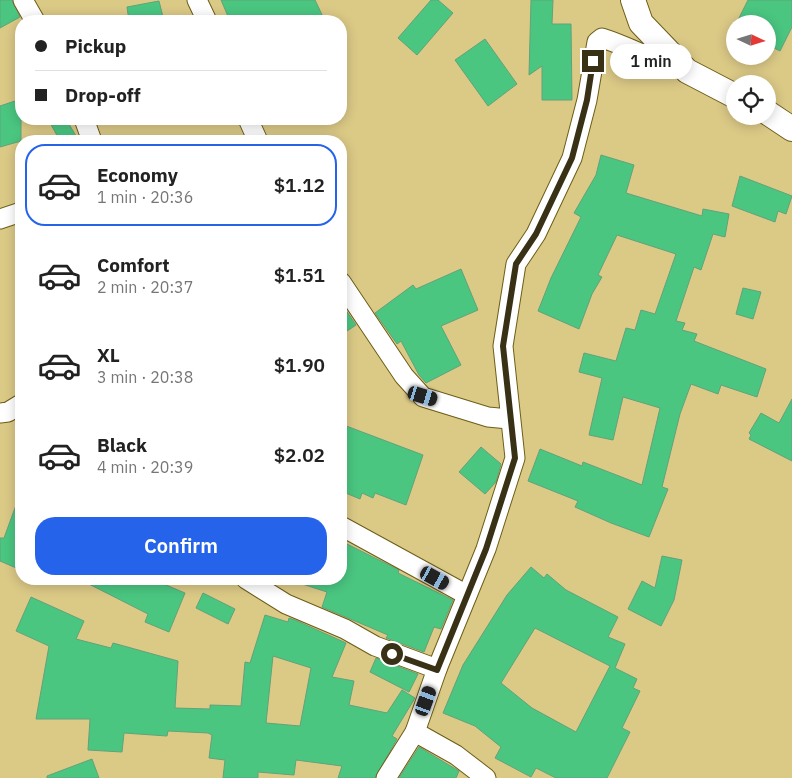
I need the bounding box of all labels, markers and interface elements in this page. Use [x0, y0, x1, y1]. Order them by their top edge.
north arrow [726, 15, 776, 65]
map controls [726, 15, 776, 125]
text: Pickup [65, 34, 126, 58]
callout: 1 min [610, 44, 693, 78]
route end [582, 50, 604, 72]
text: 1 min [630, 51, 672, 71]
button: locate [726, 75, 776, 125]
text: Drop-off [65, 83, 141, 107]
icon: car [37, 163, 82, 208]
text: Economy [97, 163, 178, 187]
text: $1.12 [274, 173, 325, 197]
text: 1 min · 20:36 [97, 187, 193, 207]
icon: car [37, 253, 82, 298]
text: Comfort [97, 253, 170, 277]
text: $1.51 [274, 263, 325, 287]
text: 2 min · 20:37 [97, 277, 193, 297]
icon: car [37, 343, 82, 388]
text: XL [97, 343, 120, 367]
text: $1.90 [274, 353, 325, 377]
text: 3 min · 20:38 [97, 367, 193, 387]
car [406, 384, 439, 408]
icon: car [37, 433, 82, 478]
text: Black [97, 433, 147, 457]
text: $2.02 [274, 443, 325, 467]
text: 4 min · 20:39 [97, 457, 193, 477]
button: Confirm [35, 517, 327, 575]
car [418, 564, 451, 592]
route start [381, 643, 403, 665]
car [413, 684, 438, 718]

